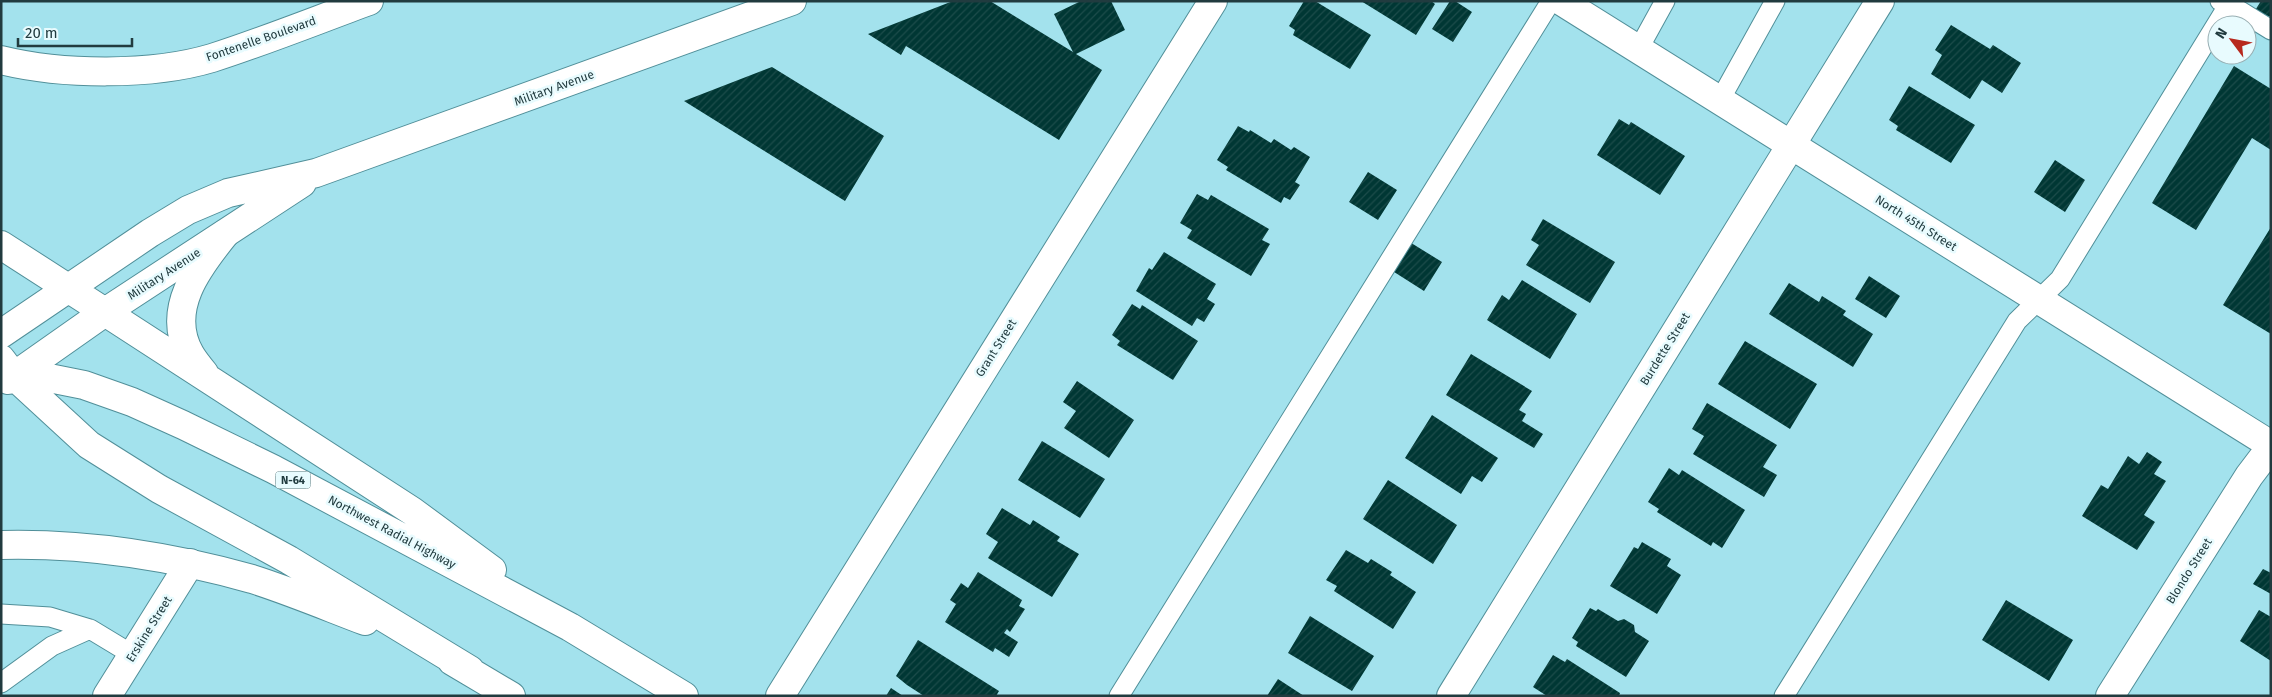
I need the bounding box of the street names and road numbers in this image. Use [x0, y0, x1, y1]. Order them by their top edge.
street label: Fontenelle Boulevard [204, 14, 318, 64]
street label: Military Avenue [512, 67, 596, 109]
street label: North 45th Street [1873, 192, 1960, 254]
street label: Military Avenue [125, 245, 203, 303]
street label: Burdette Street [1637, 310, 1693, 388]
street label: Grant Street [973, 316, 1020, 379]
road number: N-64 [276, 472, 310, 488]
street label: Northwest Radial Highway [326, 492, 458, 572]
street label: Blondo Street [2163, 535, 2215, 606]
street label: Erskine Street [123, 593, 175, 665]

